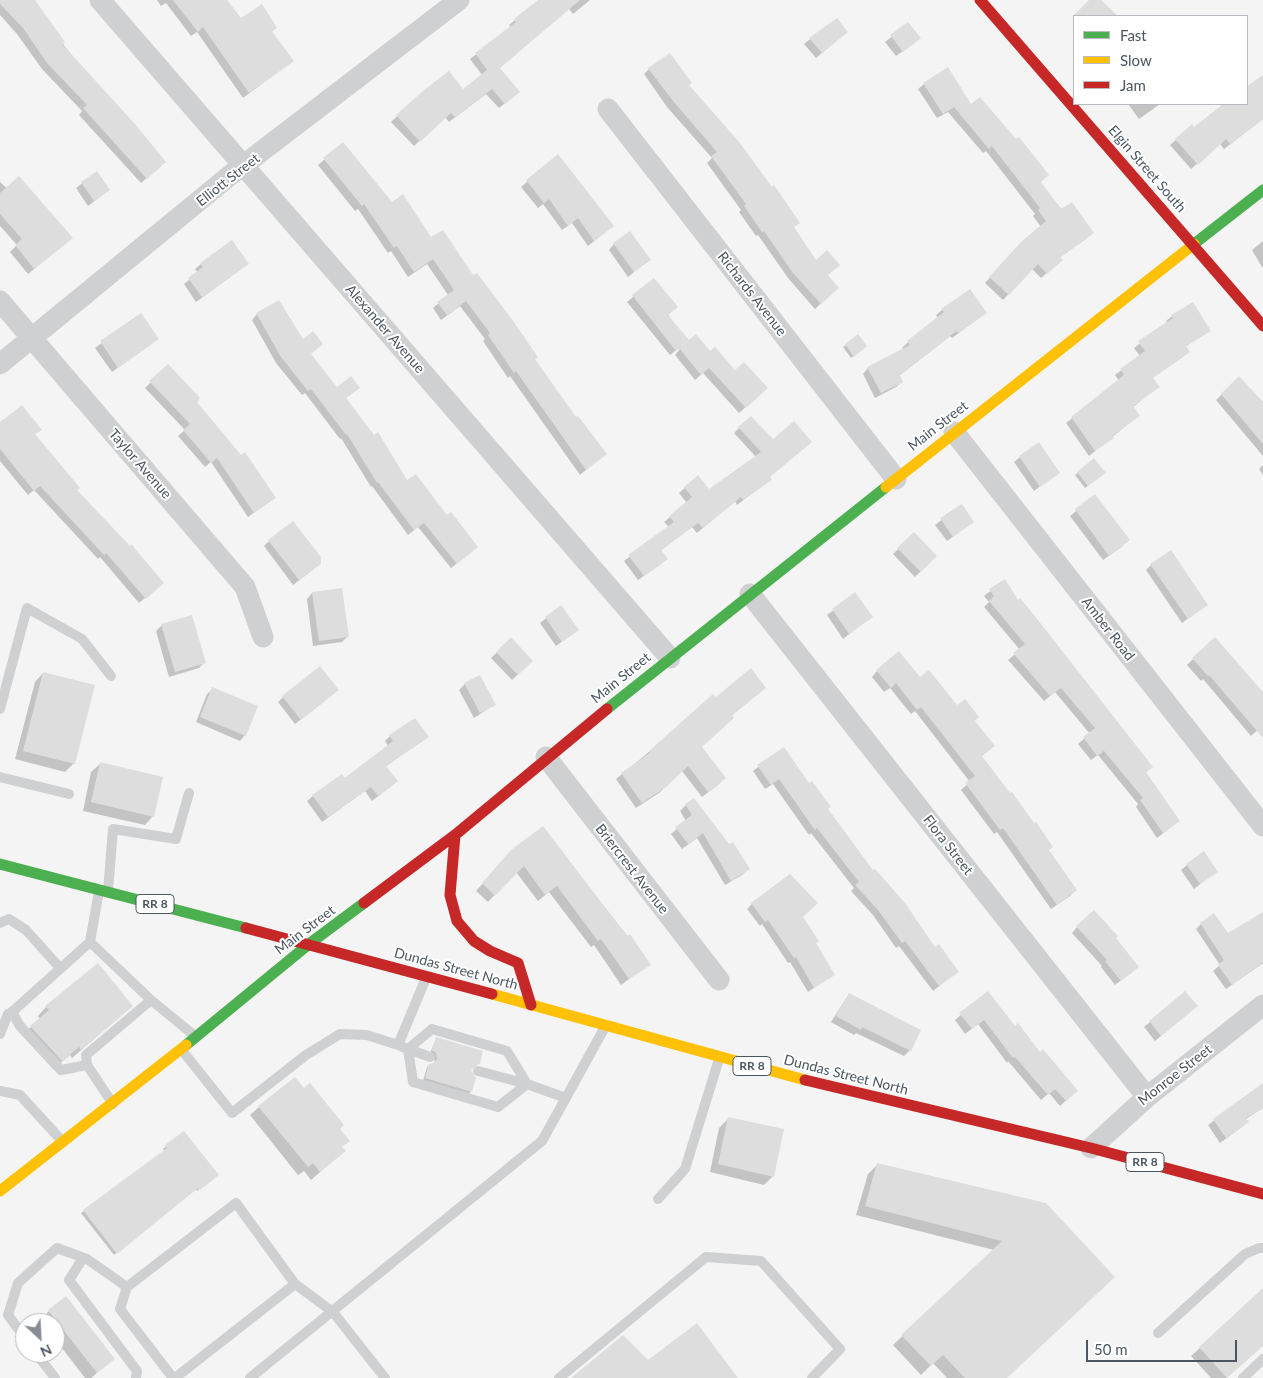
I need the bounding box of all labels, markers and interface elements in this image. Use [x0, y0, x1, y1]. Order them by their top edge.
legend [1073, 15, 1248, 105]
text: Fast [1120, 26, 1147, 44]
text: Slow [1120, 51, 1152, 69]
text: Jam [1120, 76, 1146, 94]
street label: Elgin Street South [1105, 122, 1189, 216]
street label: Elliott Street [193, 150, 263, 210]
street label: Richards Avenue [714, 249, 790, 339]
street label: Alexander Avenue [342, 281, 428, 377]
street label: Main Street [905, 397, 971, 455]
street label: Taylor Avenue [105, 426, 175, 502]
street label: Amber Road [1078, 594, 1138, 664]
street label: Main Street [588, 649, 654, 707]
street label: Flora Street [919, 812, 977, 878]
street label: Briercrest Avenue [592, 821, 672, 917]
road number: RR 8 [136, 894, 174, 914]
street label: Main Street [271, 902, 339, 958]
street label: Dundas Street North [392, 944, 520, 994]
street label: Monroe Street [1135, 1041, 1215, 1109]
street label: Dundas Street North [782, 1051, 910, 1099]
road number: RR 8 [733, 1056, 771, 1076]
road number: RR 8 [1126, 1152, 1164, 1172]
north arrow [15, 1313, 65, 1363]
scale bar [1088, 1330, 1239, 1362]
text: 50 m [1094, 1340, 1128, 1358]
text: N [38, 1341, 55, 1361]

